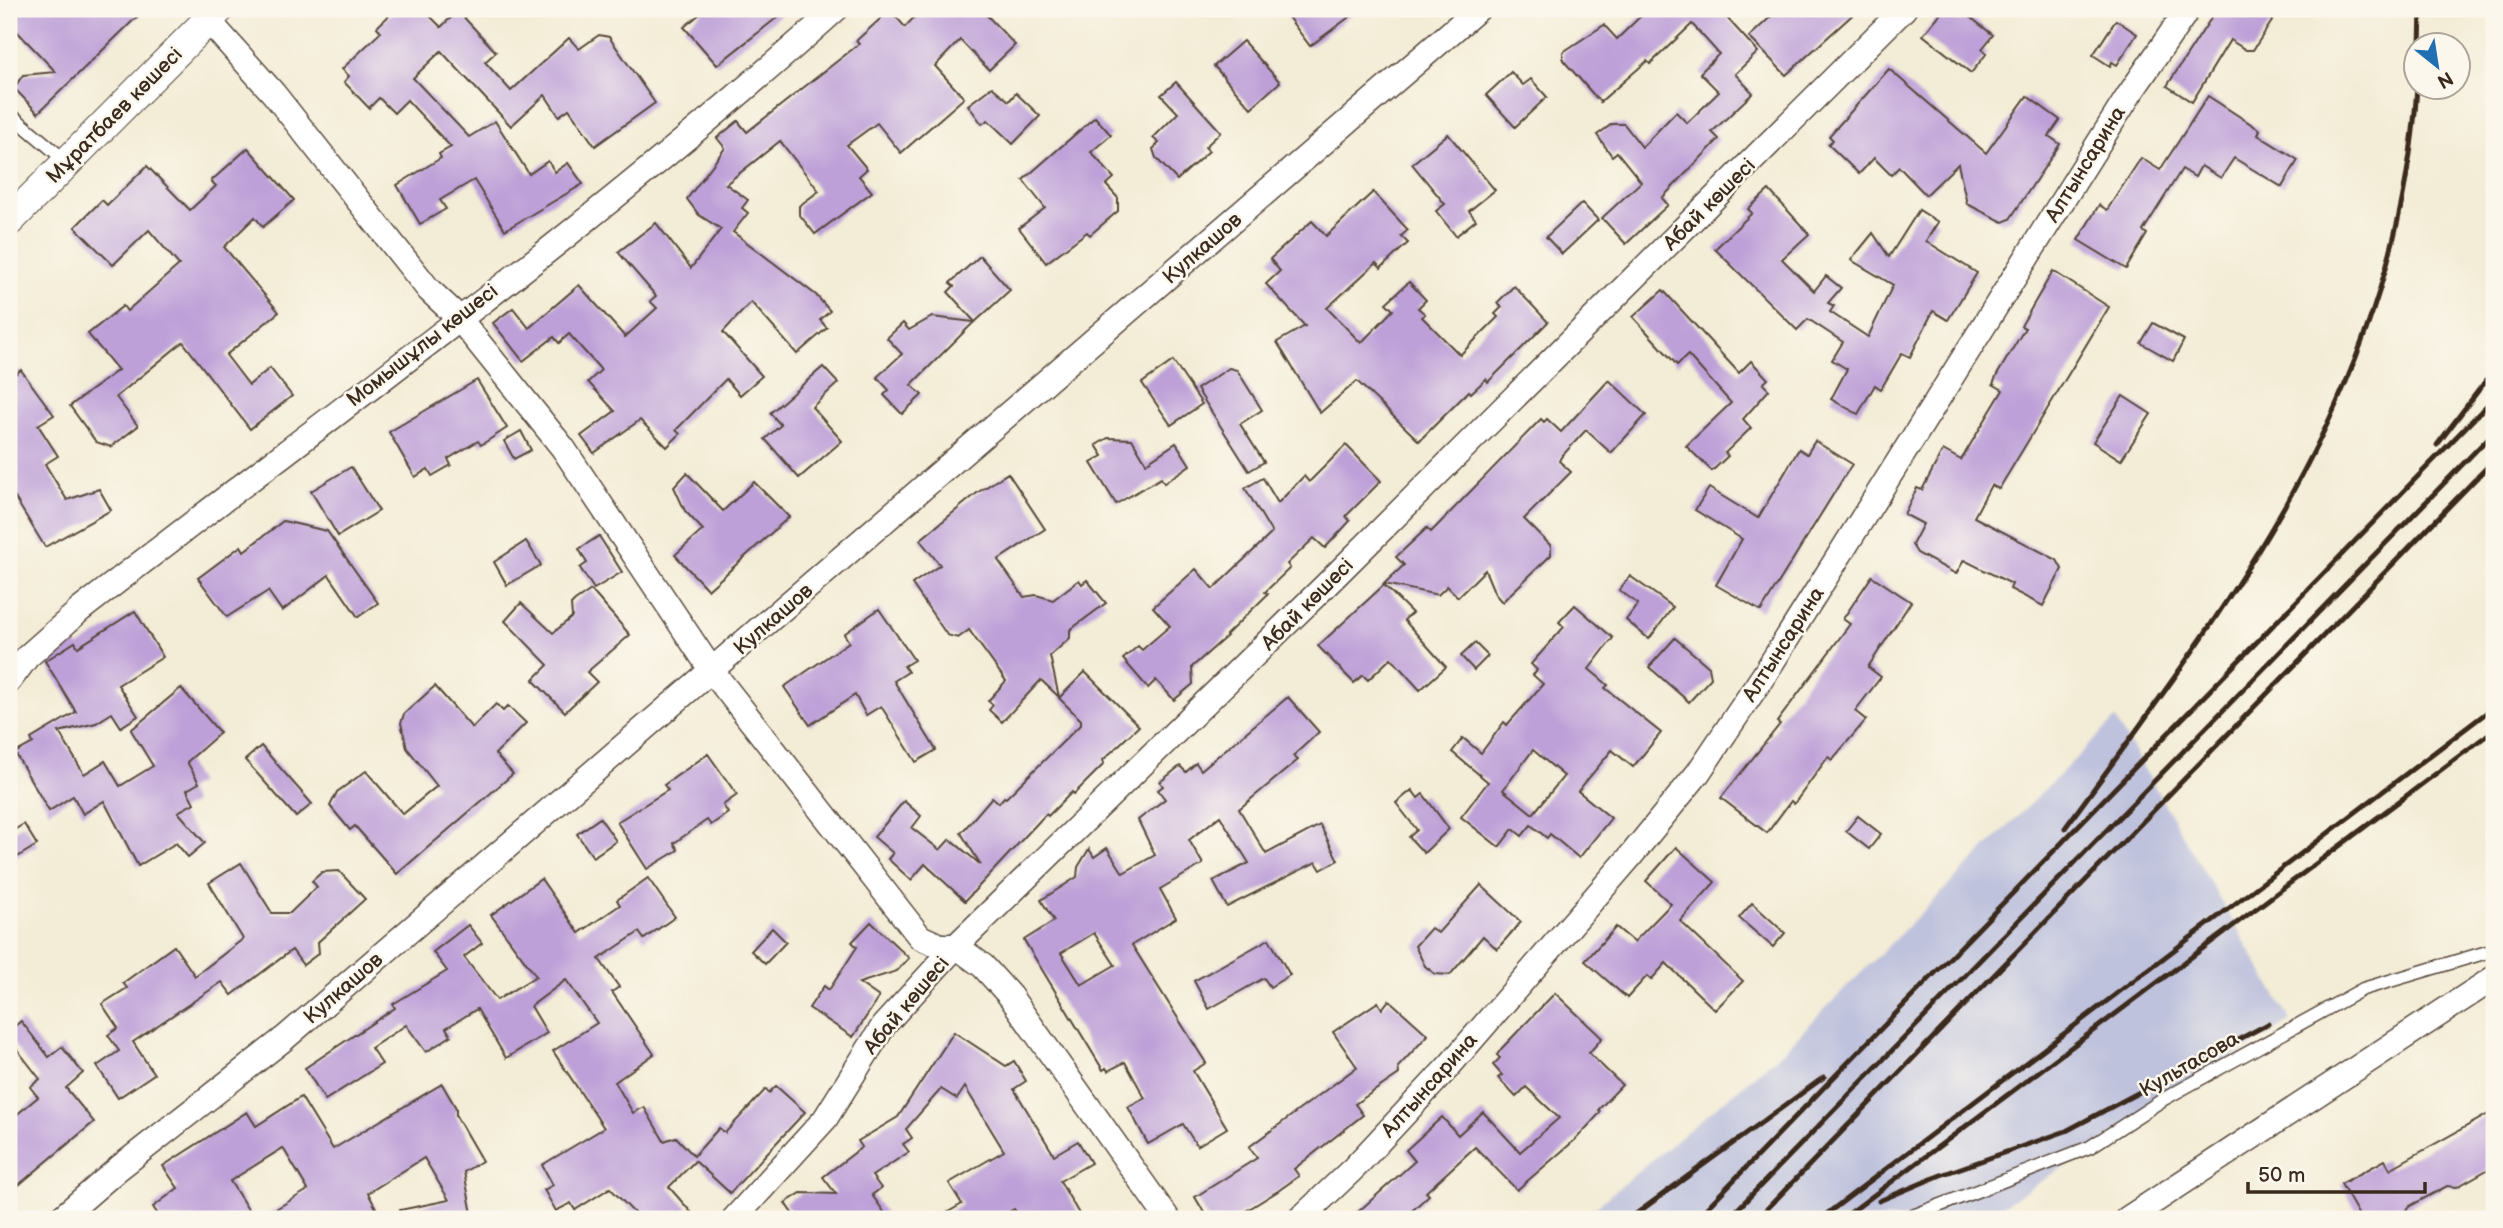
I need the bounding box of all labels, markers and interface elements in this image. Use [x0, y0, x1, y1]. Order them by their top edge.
north arrow [2402, 32, 2472, 102]
street label: Мұратбаев көшесі [41, 42, 188, 189]
text: N [2433, 66, 2457, 93]
street label: Алтынсарина [2039, 101, 2131, 228]
street label: Абай көшесі [1657, 153, 1761, 256]
street label: Кулкашов [1158, 207, 1247, 289]
street label: Момышұлы көшесі [342, 279, 503, 412]
street label: Абай көшесі [1255, 553, 1359, 656]
street label: Кулкашов [729, 578, 818, 660]
street label: Алтынсарина [1736, 582, 1830, 707]
street label: Кулкашов [299, 947, 388, 1029]
street label: Абай көшесі [858, 951, 955, 1060]
street label: Культасова [2135, 1026, 2244, 1103]
street label: Алтынсарина [1375, 1027, 1483, 1143]
scale bar [2248, 1151, 2424, 1195]
text: 50 m [2258, 1163, 2305, 1188]

